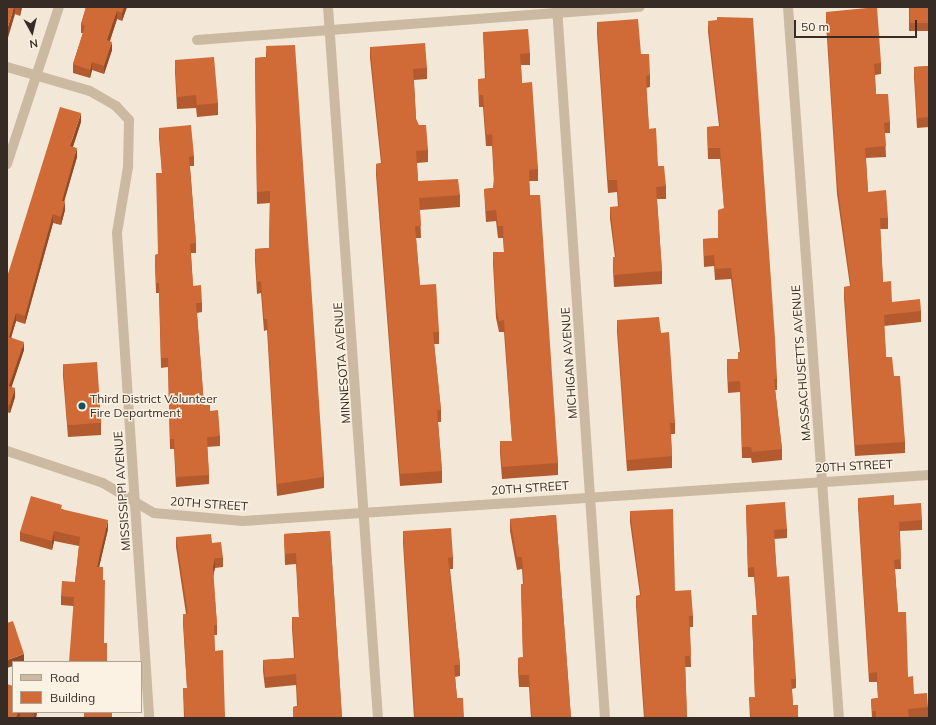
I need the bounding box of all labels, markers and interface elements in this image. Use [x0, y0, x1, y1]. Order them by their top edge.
north arrow [12, 12, 52, 52]
scale bar [796, 12, 919, 38]
text: 50 m [801, 19, 829, 34]
text: N [29, 36, 39, 51]
street label: MASSACHUSETTS AVENUE [788, 284, 814, 442]
street label: MINNESOTA AVENUE [331, 302, 353, 424]
street label: MICHIGAN AVENUE [558, 307, 580, 419]
place label: Third District Volunteer Fire Department [90, 392, 217, 420]
marker: Third District Volunteer Fire Department [77, 401, 87, 411]
street label: MISSISSIPPI AVENUE [111, 431, 133, 551]
street label: 20TH STREET [815, 457, 893, 475]
street label: 20TH STREET [491, 478, 569, 498]
street label: 20TH STREET [170, 494, 248, 514]
legend [12, 661, 142, 713]
text: Road [50, 670, 79, 685]
text: Building [50, 690, 95, 705]

